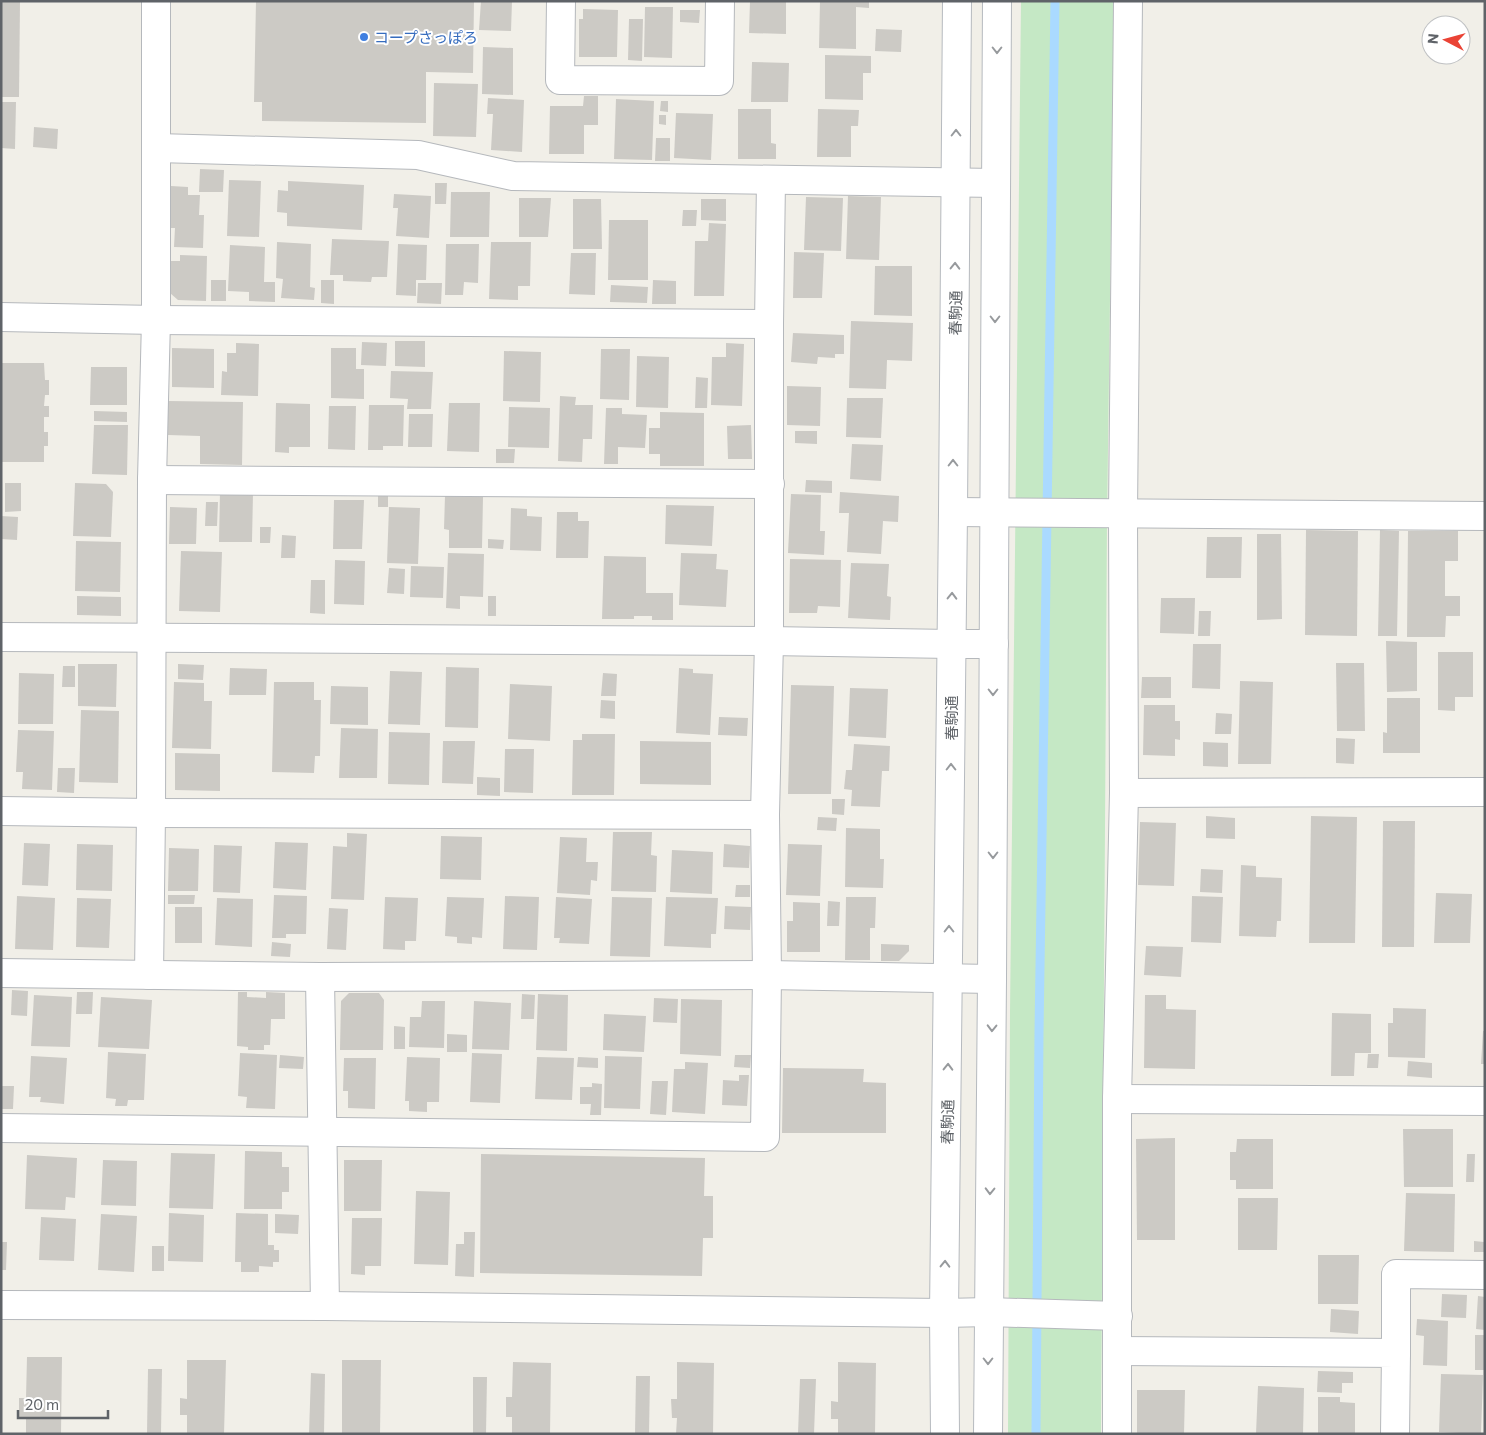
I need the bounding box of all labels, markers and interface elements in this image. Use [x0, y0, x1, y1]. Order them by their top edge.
north arrow [1421, 15, 1471, 65]
place label: コープさっぽろ [374, 28, 478, 46]
marker: コープさっぽろ [358, 31, 370, 43]
text: N [1424, 32, 1442, 45]
one-way arrow [992, 46, 1002, 54]
one-way arrow [951, 129, 961, 136]
one-way arrow [950, 261, 960, 269]
street label: 春駒通 [946, 290, 964, 336]
one-way arrow [990, 316, 1000, 324]
one-way arrow [948, 459, 958, 466]
one-way arrow [947, 591, 957, 599]
one-way arrow [988, 689, 999, 697]
street label: 春駒通 [942, 695, 960, 741]
one-way arrow [946, 763, 956, 770]
one-way arrow [988, 852, 998, 859]
one-way arrow [944, 925, 954, 933]
one-way arrow [986, 1024, 997, 1032]
one-way arrow [943, 1063, 953, 1070]
street label: 春駒通 [938, 1099, 956, 1145]
one-way arrow [985, 1187, 995, 1195]
one-way arrow [940, 1260, 951, 1268]
one-way arrow [983, 1358, 993, 1365]
scale bar [18, 1388, 108, 1420]
text: 20 m [25, 1395, 59, 1413]

